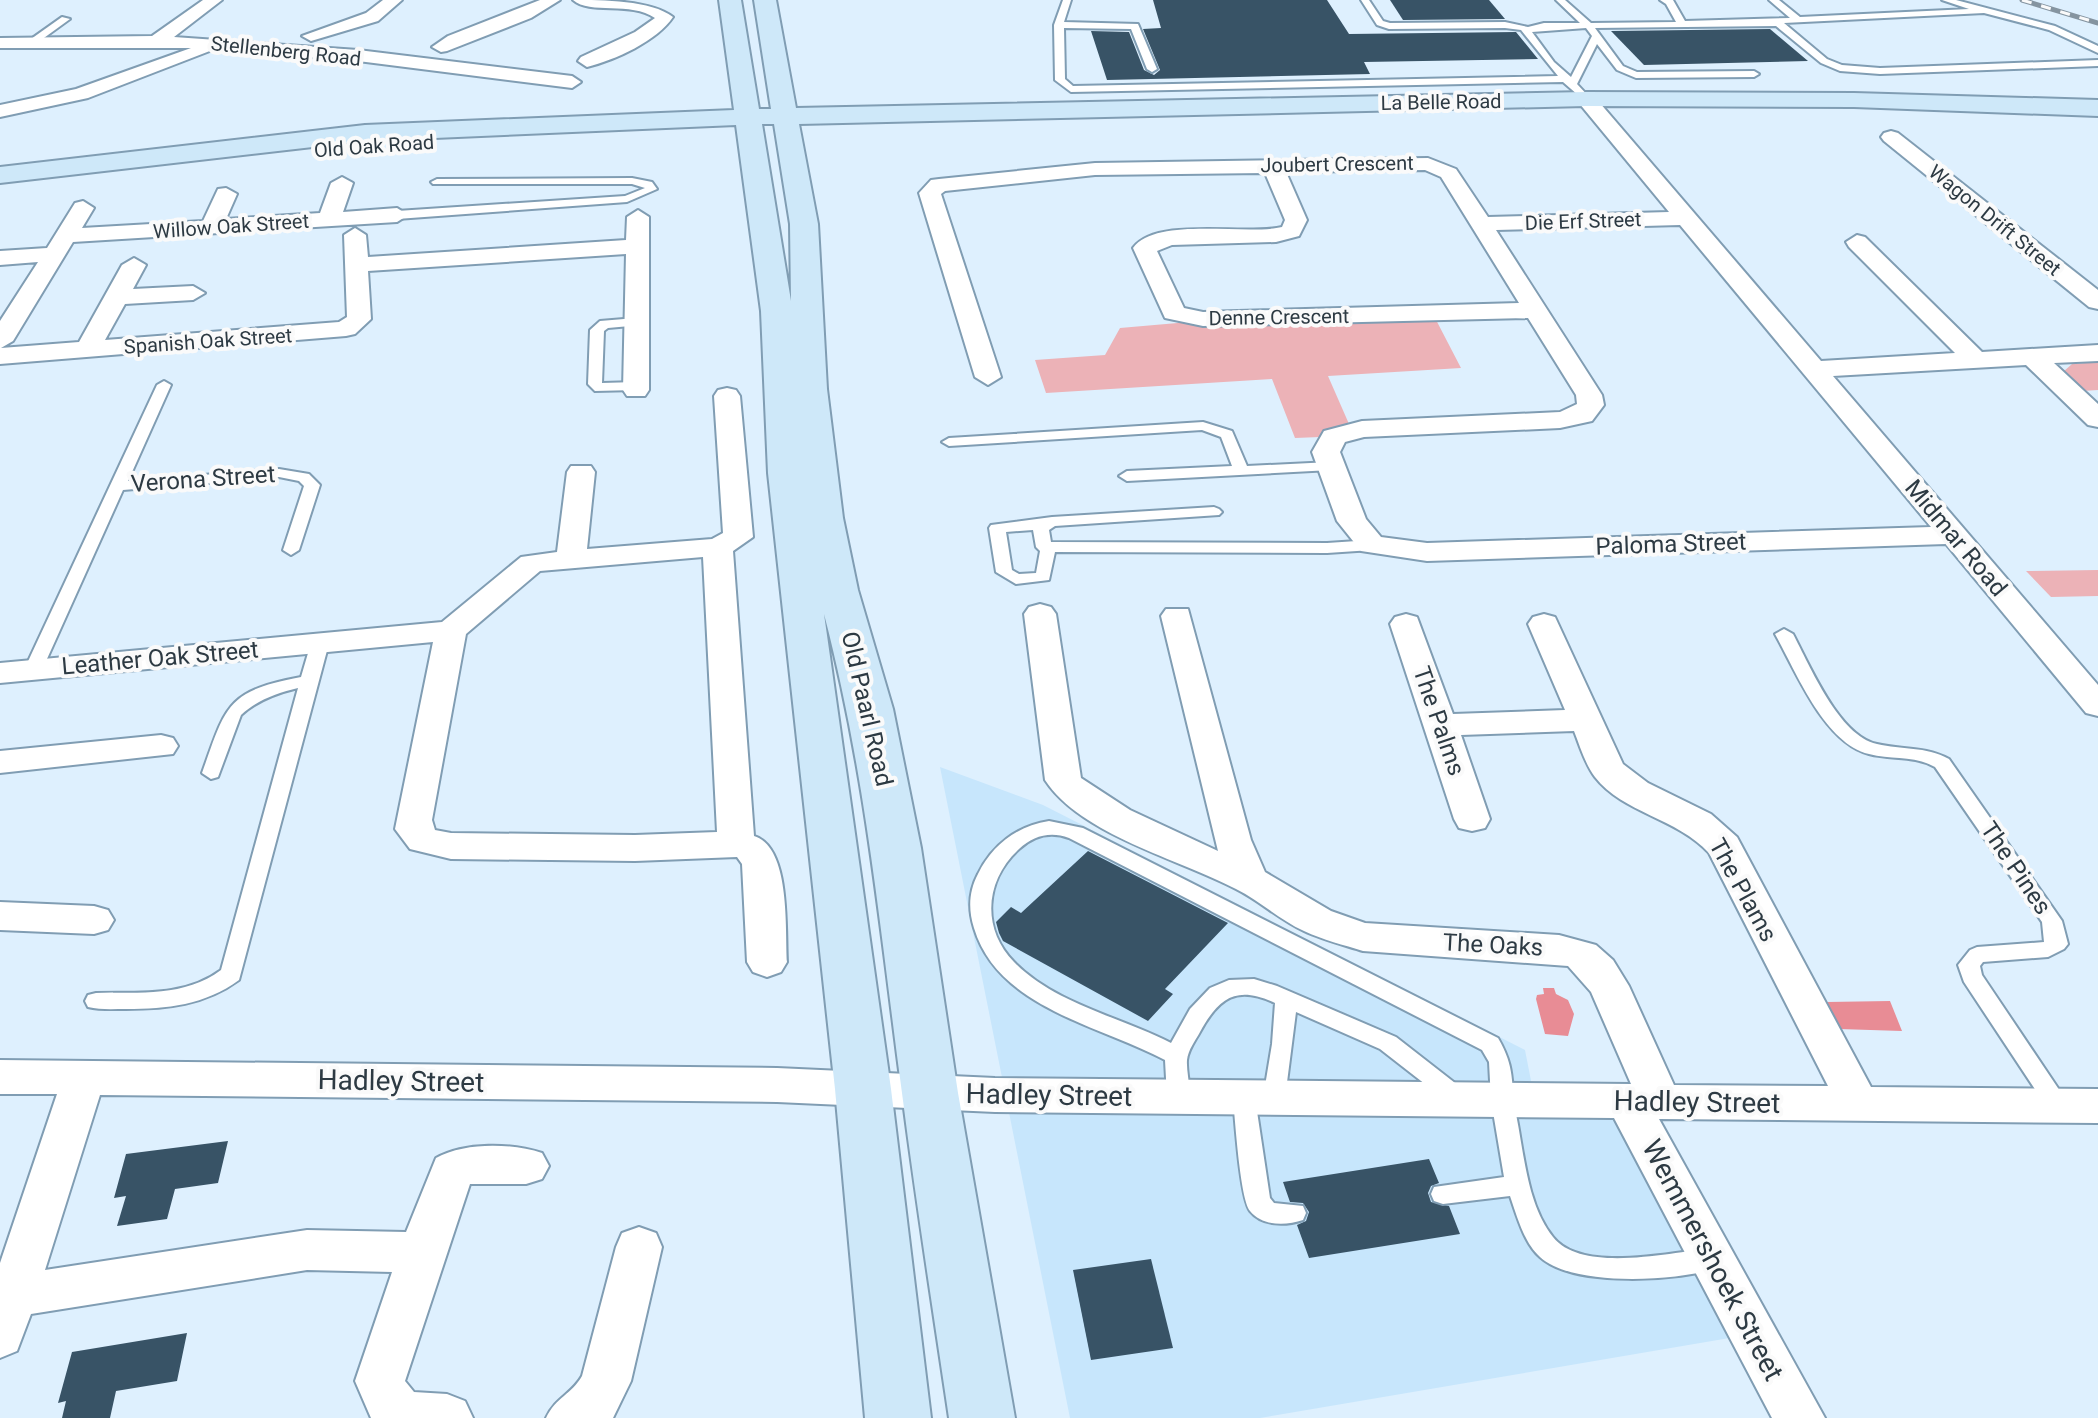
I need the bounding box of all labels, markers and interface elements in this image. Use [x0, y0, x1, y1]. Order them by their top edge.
street label: Stellenberg Road [210, 31, 362, 71]
street label: La Belle Road [1380, 89, 1502, 115]
street label: Old Oak Road [313, 130, 435, 162]
street label: Joubert Crescent [1260, 151, 1414, 177]
street label: Wagon Drift Street [1924, 159, 2066, 281]
street label: Die Erf Street [1524, 207, 1642, 235]
street label: Willow Oak Street [152, 209, 310, 243]
street label: Denne Crescent [1209, 304, 1349, 330]
street label: Spanish Oak Street [123, 323, 293, 359]
street label: Verona Street [130, 460, 276, 498]
street label: Midmar Road [1899, 474, 2013, 602]
street label: Paloma Street [1595, 527, 1747, 561]
street label: Old Paarl Road [836, 629, 898, 789]
street label: Leather Oak Street [60, 635, 260, 681]
street label: The Palms [1407, 663, 1471, 779]
street label: The Pines [1975, 816, 2057, 920]
street label: The Plams [1703, 833, 1783, 947]
street label: The Oaks [1442, 928, 1544, 962]
street label: Hadley Street [317, 1063, 485, 1099]
street label: Hadley Street [965, 1077, 1133, 1113]
street label: Hadley Street [1613, 1084, 1781, 1120]
street label: Wemmershoek Street [1635, 1134, 1791, 1386]

